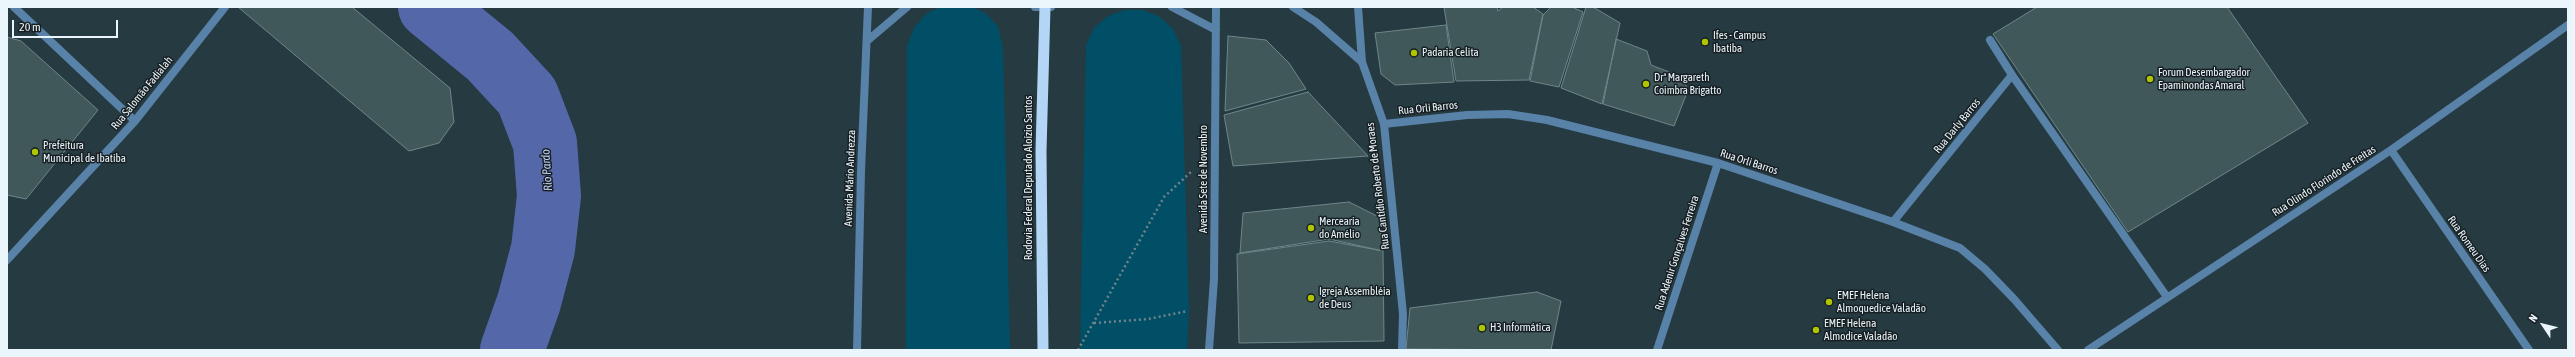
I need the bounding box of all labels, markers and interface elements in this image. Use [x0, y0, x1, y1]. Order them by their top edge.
scale bar [14, 12, 120, 38]
text: 20 m [19, 20, 41, 34]
place label: Ifes - Campus Ibatiba [1713, 29, 1766, 55]
marker: Ifes - Campus Ibatiba [1700, 37, 1710, 47]
place label: Padaria Celita [1422, 46, 1479, 60]
marker: Padaria Celita [1409, 48, 1419, 58]
street label: Rua Salomão Fadialah [108, 54, 176, 132]
place label: Forum Desembargador Epaminondas Amaral [2158, 66, 2250, 92]
place label: Drª Margareth Coimbra Brigatto [1654, 71, 1721, 97]
marker: Forum Desembargador Epaminondas Amaral [2145, 74, 2155, 84]
marker: Drª Margareth Coimbra Brigatto [1641, 79, 1651, 89]
street label: Rodovia Federal Deputado Aloízio Santos [1022, 96, 1036, 260]
street label: Rua Darly Barros [1931, 96, 1983, 156]
street label: Rua Orli Barros [1398, 98, 1458, 118]
street label: Rua Cantídio Roberto de Moraes [1364, 122, 1392, 250]
street label: Avenida Sete de Novembro [1197, 125, 1211, 233]
street label: Avenida Mário Andrezza [842, 129, 858, 227]
place label: Prefeitura Municipal de Ibatiba [43, 139, 126, 165]
street label: Rua Olindo Florindo de Freitas [2270, 143, 2378, 219]
street label: Rua Orli Barros [1718, 146, 1780, 178]
marker: Prefeitura Municipal de Ibatiba [30, 147, 40, 157]
water label: Rio Pardo [538, 149, 556, 191]
street label: Rua Adenir Gonçalves Ferreira [1652, 194, 1702, 312]
street label: Rua Romeu Dias [2445, 213, 2493, 275]
place label: Mercearia do Amélio [1319, 215, 1360, 241]
marker: Mercearia do Amélio [1306, 223, 1316, 233]
place label: Igreja Assembléia de Deus [1319, 285, 1391, 311]
place label: EMEF Helena Almoquedice Valadão [1837, 289, 1926, 315]
marker: Igreja Assembléia de Deus [1306, 293, 1316, 303]
marker: EMEF Helena Almoquedice Valadão [1824, 297, 1834, 307]
north arrow [2523, 305, 2563, 345]
text: N [2526, 312, 2540, 324]
place label: EMEF Helena Almodice Valadão [1824, 317, 1897, 343]
place label: H3 Informática [1490, 321, 1551, 335]
marker: H3 Informática [1477, 323, 1487, 333]
marker: EMEF Helena Almodice Valadão [1811, 325, 1821, 335]

